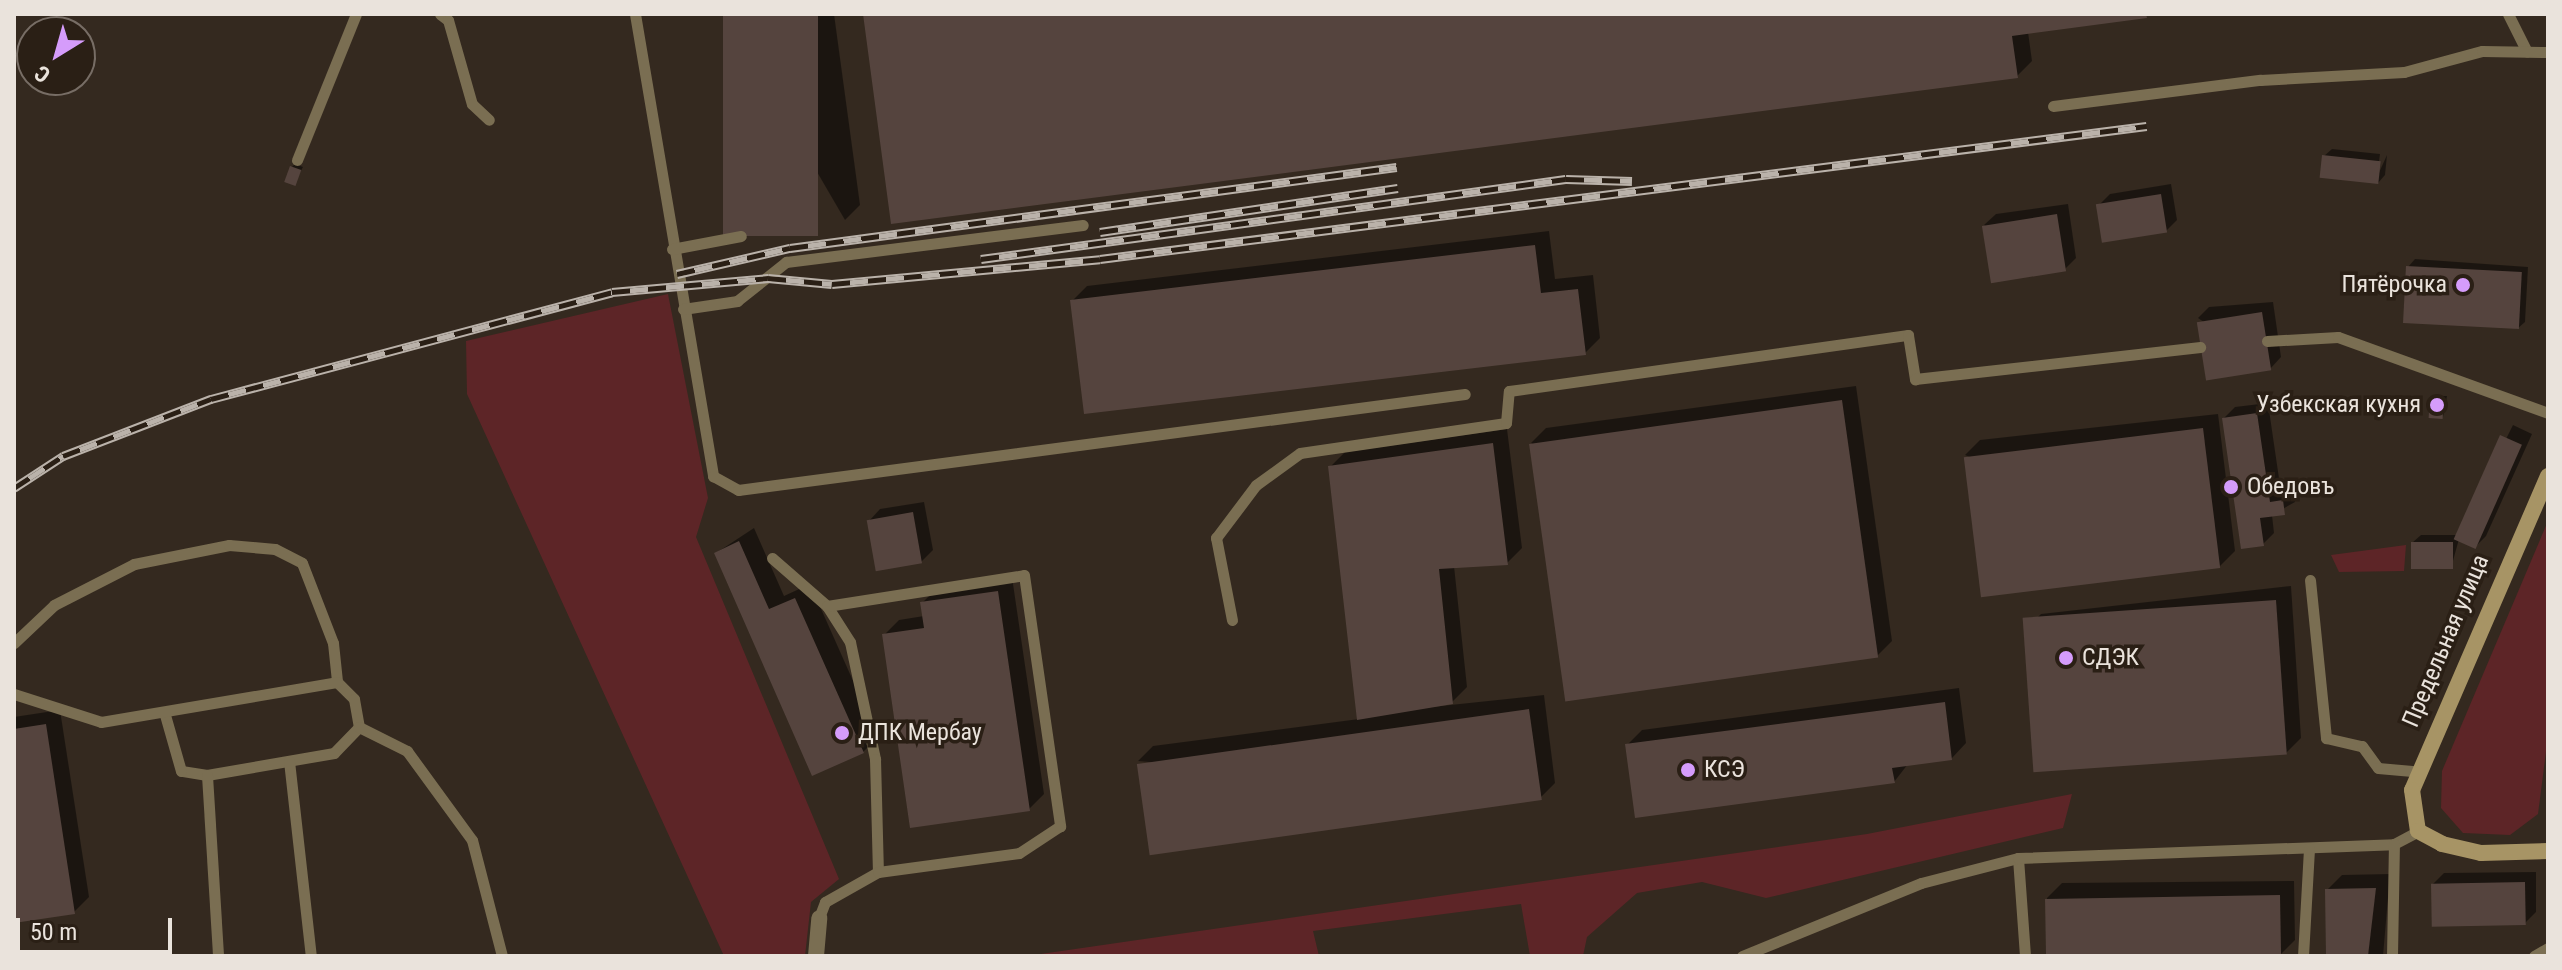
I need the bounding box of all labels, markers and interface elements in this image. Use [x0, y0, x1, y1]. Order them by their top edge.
north arrow [16, 16, 96, 96]
text: С [30, 60, 55, 88]
place label: Пятёрочка [2342, 271, 2447, 299]
marker: Пятёрочка [2454, 276, 2472, 294]
place label: Узбекская кухня [2256, 391, 2421, 419]
marker: Узбекская кухня [2428, 396, 2446, 414]
place label: Обедовъ [2247, 473, 2334, 501]
marker: Обедовъ [2222, 478, 2240, 496]
street label: Предельная улица [2397, 550, 2495, 732]
place label: СДЭК [2082, 644, 2139, 672]
marker: СДЭК [2057, 649, 2075, 667]
place label: ДПК Мербау [858, 719, 982, 747]
marker: ДПК Мербау [833, 724, 851, 742]
place label: КСЭ [1704, 756, 1745, 784]
marker: КСЭ [1679, 761, 1697, 779]
scale bar [20, 902, 176, 952]
text: 50 m [30, 918, 77, 946]

